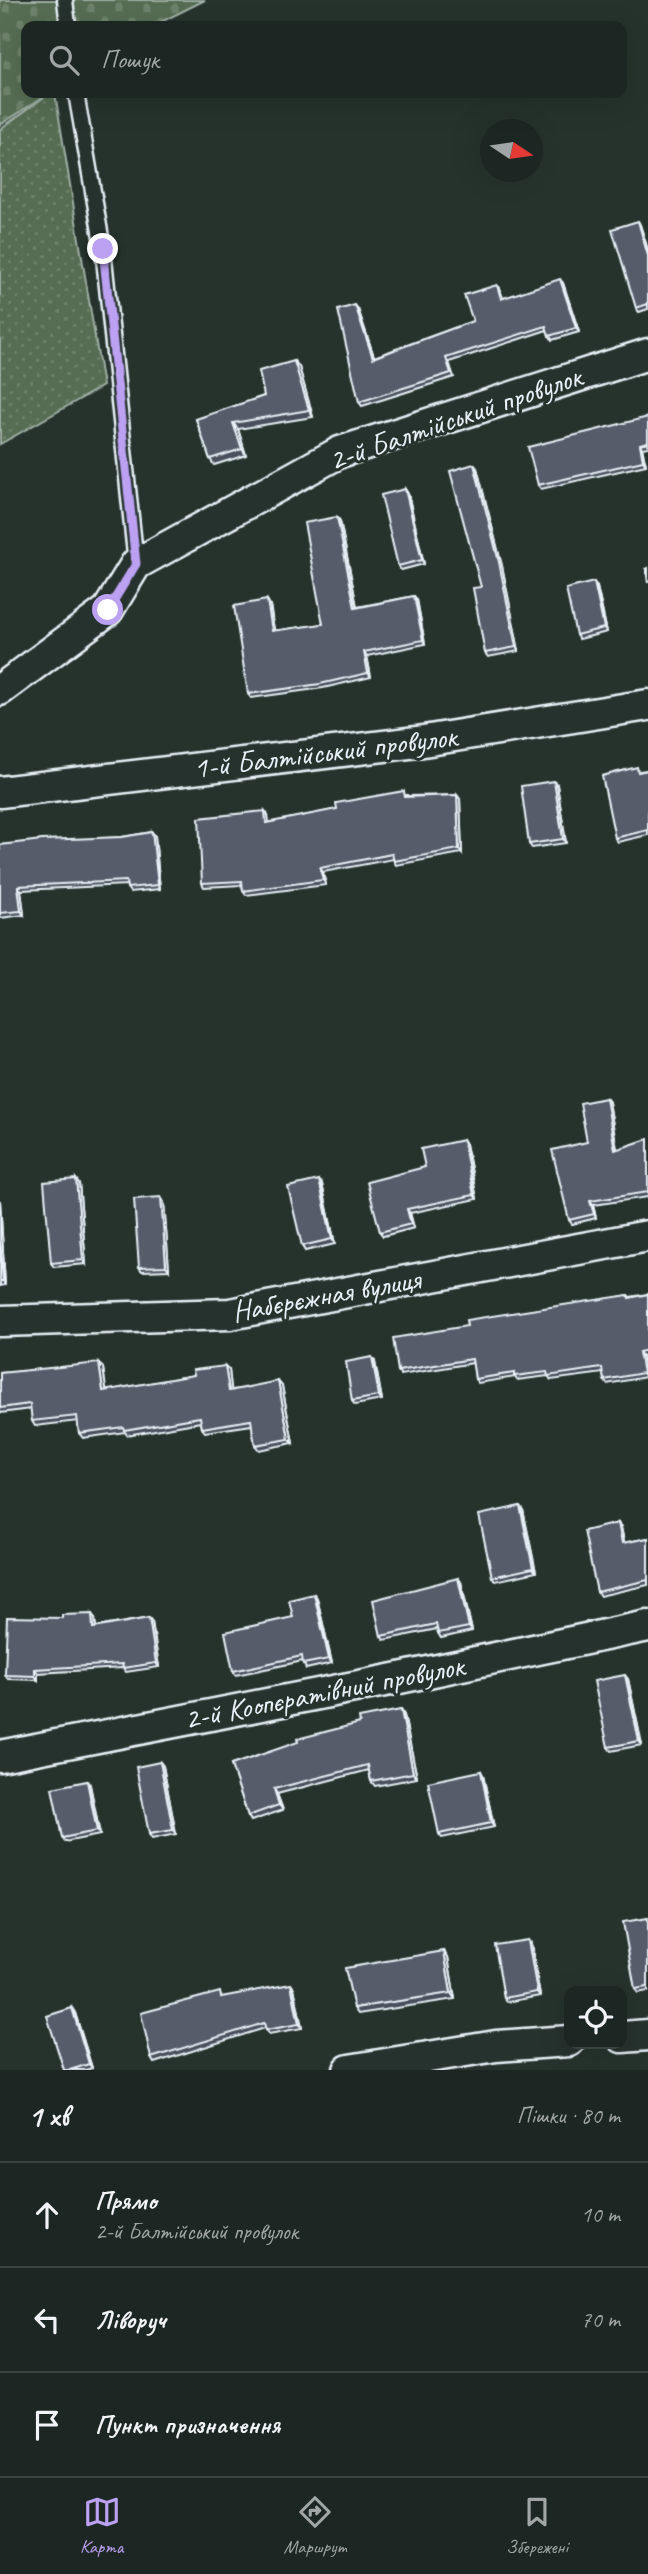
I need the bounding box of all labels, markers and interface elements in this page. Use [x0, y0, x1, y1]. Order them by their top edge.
search box [21, 21, 627, 98]
icon: search [45, 41, 83, 79]
text: Пошук [101, 43, 159, 76]
north arrow [480, 119, 543, 182]
route end [87, 233, 118, 264]
street label: 2-й Балтійський провулок [324, 356, 588, 479]
route start [92, 594, 123, 625]
street label: 1-й Балтійський провулок [191, 717, 461, 787]
street label: Набєрєжная вулиця [229, 1259, 426, 1330]
street label: 2-й Коопєратівний провулок [181, 1646, 469, 1738]
map controls [564, 1986, 627, 2049]
button: locate [564, 1986, 627, 2049]
text: 1 хв [28, 2097, 69, 2135]
text: Пішки · 80 m [517, 2101, 620, 2130]
text: Прямо [95, 2184, 157, 2217]
icon: ahead [28, 2196, 66, 2234]
text: 10 m [581, 2200, 620, 2229]
text: 2-й Балтійський провулок [95, 2217, 298, 2246]
icon: left [28, 2301, 66, 2339]
text: Ліворуч [95, 2303, 166, 2336]
text: 70 m [581, 2305, 620, 2334]
icon: arrive [28, 2406, 66, 2444]
text: Пункт призначення [95, 2408, 280, 2441]
tab: Карта [80, 2493, 123, 2559]
tab: Маршрут [283, 2493, 346, 2559]
tab: Збережені [506, 2493, 568, 2559]

